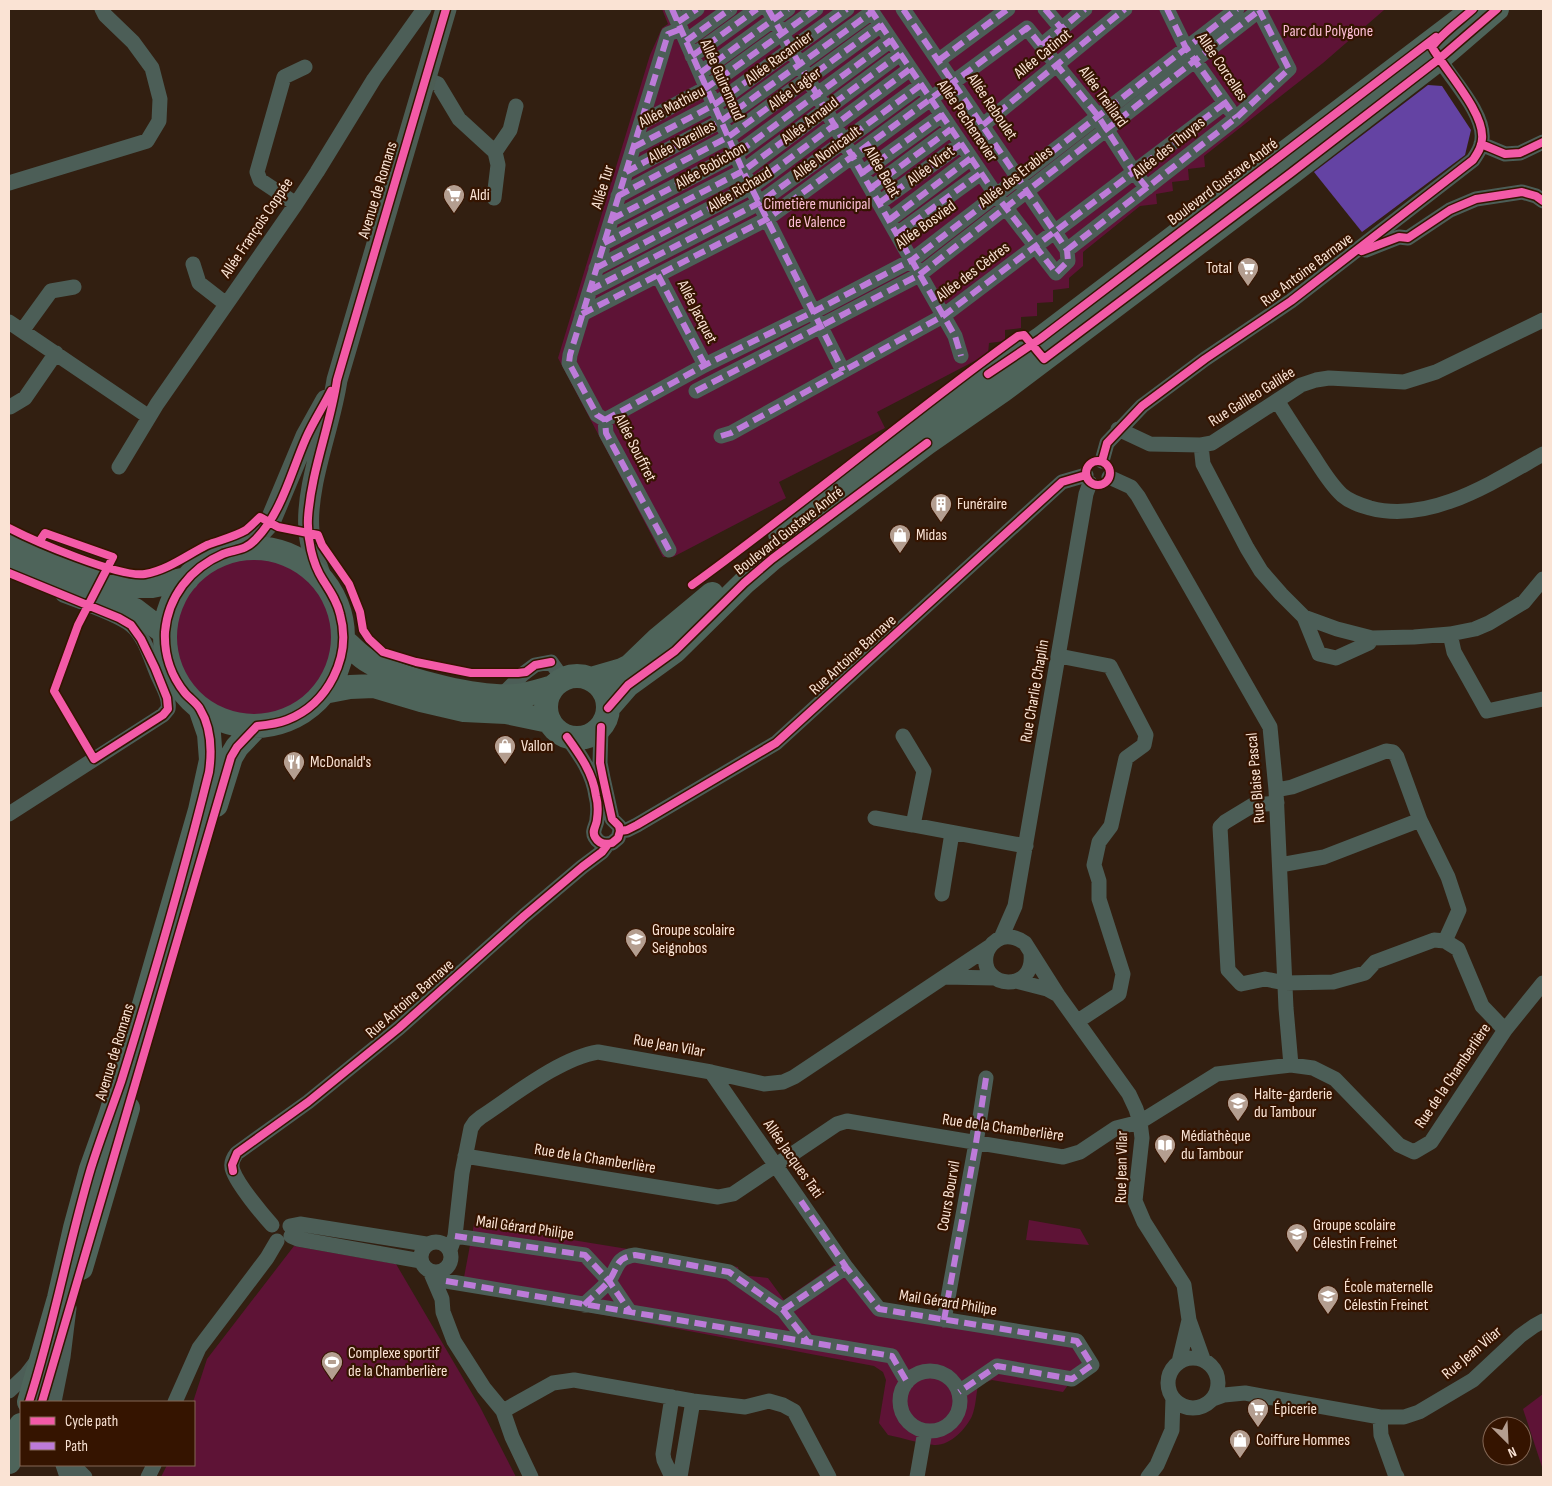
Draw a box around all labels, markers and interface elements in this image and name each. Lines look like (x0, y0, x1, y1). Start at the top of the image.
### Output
park label: Parc du Polygone (1283, 22, 1373, 41)
street label: Allée Catinot (1010, 25, 1076, 84)
street label: Allée Racamier (741, 27, 817, 89)
street label: Allée Corcelles (1192, 29, 1252, 105)
street label: Allée Guiremaud (695, 36, 748, 123)
street label: Allée Treillard (1074, 62, 1131, 131)
street label: Allée Lagier (764, 63, 826, 115)
street label: Allée Reboulet (962, 69, 1021, 144)
street label: Allée Pechenevier (932, 76, 1002, 166)
street label: Allée Mathieu (635, 82, 708, 133)
street label: Allée Arnaud (777, 93, 842, 149)
street label: Allée des Thuyas (1128, 113, 1209, 184)
street label: Allée Vareilles (644, 116, 719, 168)
street label: Allée Nonicault (788, 122, 865, 185)
street label: Boulevard Gustave André (1164, 134, 1282, 230)
street label: Allée Bobichon (671, 138, 750, 194)
street label: Avenue de Romans (354, 139, 402, 242)
street label: Allée Belat (859, 142, 904, 201)
street label: Allée Viret (903, 142, 958, 190)
street label: Allée des Erables (974, 142, 1057, 212)
street label: Allée Tur (587, 162, 619, 212)
street label: Allée Richaud (704, 163, 776, 217)
street label: Allée François Coppée (216, 174, 297, 282)
supermarket icon: Aldi (442, 183, 466, 214)
place label: Aldi (469, 186, 490, 205)
park label: Cimetière municipal de Valence (764, 195, 870, 232)
street label: Allée Bosvied (891, 197, 960, 254)
street label: Rue Antoine Barnave (1257, 229, 1357, 311)
street label: Allée des Cèdres (932, 238, 1014, 306)
supermarket icon: Total (1236, 256, 1260, 287)
place label: Total (1206, 259, 1232, 278)
street label: Allée Jacquet (672, 276, 721, 347)
street label: Rue Galileo Galilée (1205, 363, 1299, 431)
street label: Allée Souffret (609, 410, 660, 485)
street label: Boulevard Gustave André (731, 483, 847, 579)
building icon: Funéraire (929, 492, 953, 523)
place label: Funéraire (957, 495, 1007, 514)
shop icon: Midas (888, 523, 912, 554)
place label: Midas (916, 526, 947, 545)
street label: Rue Antoine Barnave (806, 611, 900, 699)
street label: Rue Charlie Chaplin (1017, 638, 1053, 744)
street label: Rue Blaise Pascal (1243, 732, 1269, 824)
shop icon: Vallon (493, 734, 517, 765)
place label: Vallon (521, 737, 553, 756)
restaurant icon: McDonald's (282, 750, 306, 781)
place label: McDonald's (310, 753, 372, 772)
place label: Groupe scolaire Seignobos (652, 921, 735, 958)
school or university icon: Groupe scolaire Seignobos (624, 927, 648, 958)
street label: Rue Antoine Barnave (362, 956, 458, 1042)
street label: Avenue de Romans (91, 1001, 139, 1104)
street label: Rue de la Chamberlière (1411, 1020, 1495, 1132)
street label: Rue Jean Vilar (632, 1030, 707, 1062)
place label: Halte-garderie du Tambour (1254, 1085, 1332, 1122)
school or university icon: Halte-garderie du Tambour (1226, 1091, 1250, 1122)
street label: Rue de la Chamberlière (941, 1110, 1065, 1146)
street label: Allée Jacques Tati (758, 1115, 827, 1202)
place label: Médiathèque du Tambour (1181, 1127, 1251, 1164)
street label: Rue Jean Vilar (1112, 1130, 1132, 1203)
library icon: Médiathèque du Tambour (1153, 1133, 1177, 1164)
street label: Rue de la Chamberlière (533, 1140, 657, 1178)
street label: Cours Bourvil (933, 1159, 965, 1233)
street label: Mail Gérard Philipe (475, 1212, 575, 1244)
place label: Groupe scolaire Célestin Freinet (1313, 1216, 1397, 1253)
school or university icon: Groupe scolaire Célestin Freinet (1285, 1222, 1309, 1253)
place label: École maternelle Célestin Freinet (1344, 1278, 1433, 1315)
school or university icon: École maternelle Célestin Freinet (1316, 1284, 1340, 1315)
street label: Mail Gérard Philipe (898, 1286, 998, 1320)
street label: Rue Jean Vilar (1438, 1322, 1506, 1383)
place label: Complexe sportif de la Chamberlière (348, 1344, 448, 1381)
sports icon: Complexe sportif de la Chamberlière (320, 1350, 344, 1381)
supermarket icon: Épicerie (1246, 1397, 1270, 1428)
place label: Épicerie (1274, 1400, 1317, 1419)
legend (20, 1401, 195, 1466)
text: Cycle path (65, 1412, 118, 1431)
north arrow (1482, 1416, 1532, 1466)
shop icon: Coiffure Hommes (1228, 1428, 1252, 1459)
place label: Coiffure Hommes (1256, 1431, 1350, 1450)
text: Path (65, 1437, 88, 1456)
text: N (1505, 1443, 1519, 1462)

